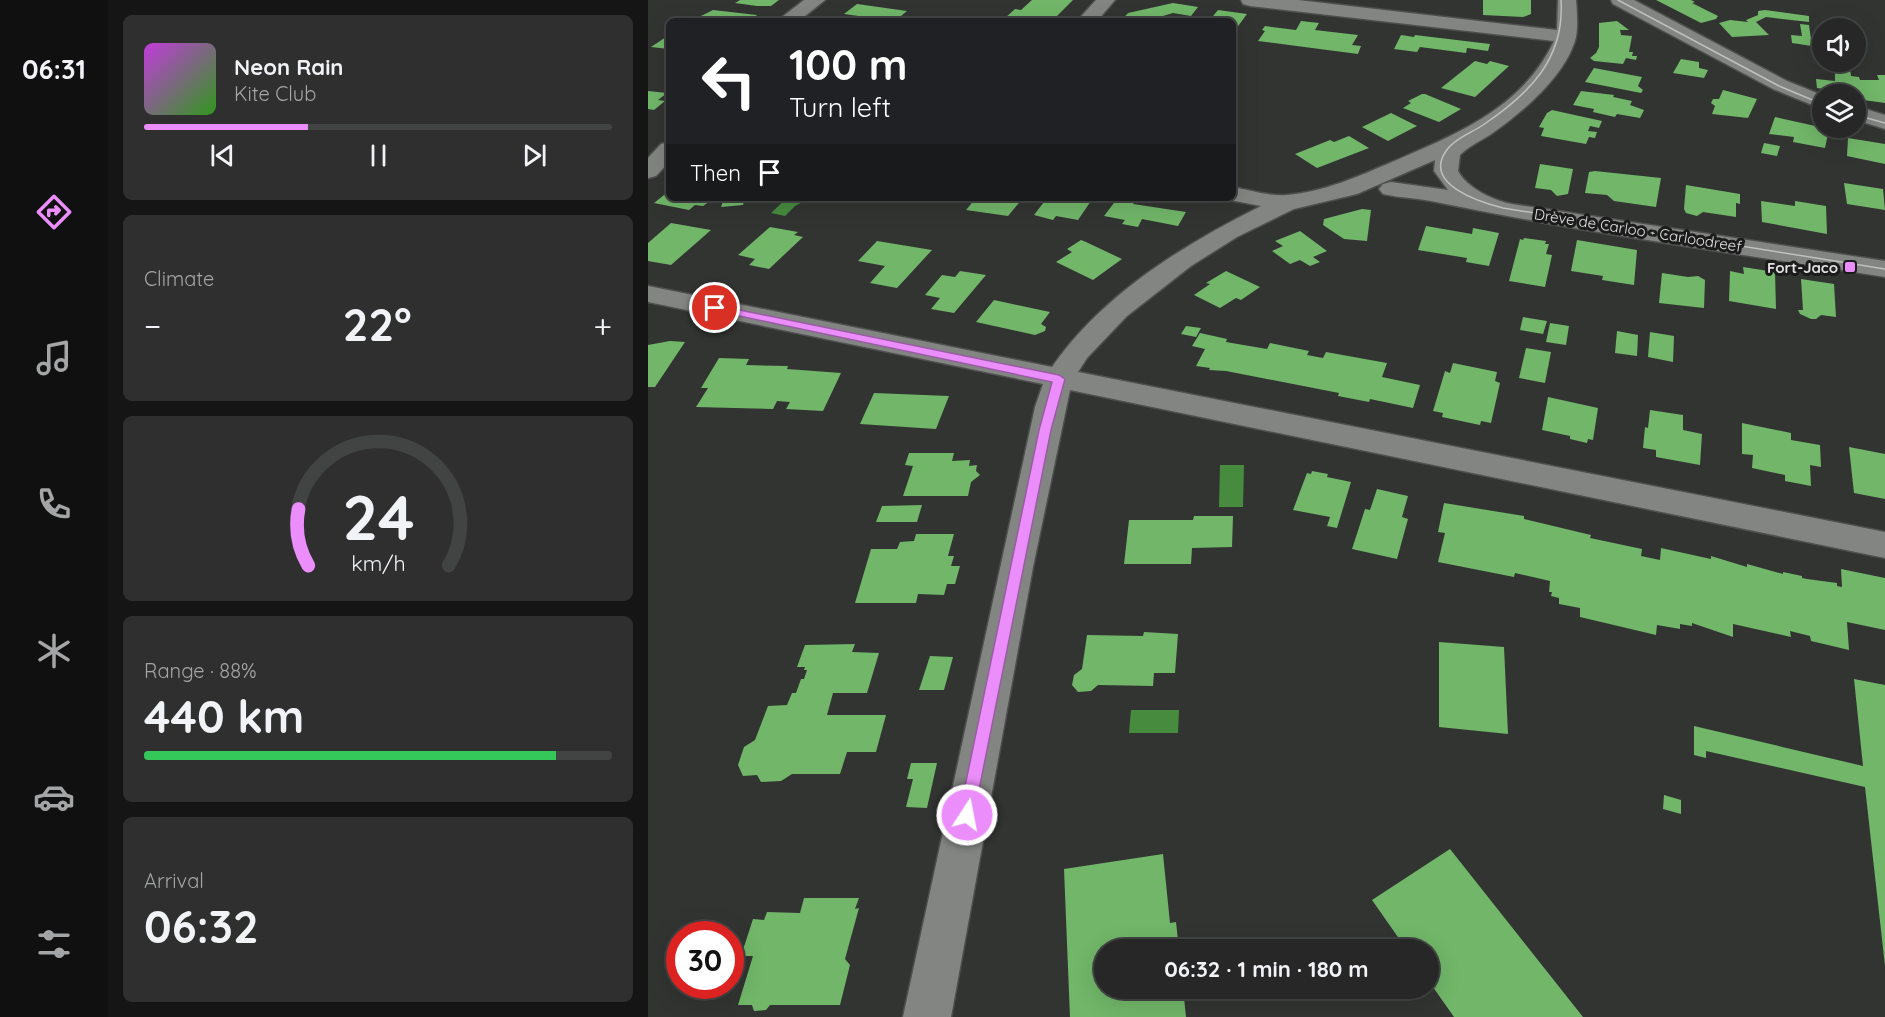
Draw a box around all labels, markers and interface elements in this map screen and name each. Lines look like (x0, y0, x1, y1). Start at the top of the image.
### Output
map controls (1812, 18, 1866, 138)
button: sound (1812, 18, 1866, 72)
text: 100 m (789, 38, 907, 91)
icon: left (690, 42, 768, 120)
text: 06:31 (22, 52, 86, 86)
text: Neon Rain (234, 53, 343, 81)
text: Kite Club (234, 81, 316, 106)
button: layers (1812, 84, 1866, 138)
text: Turn left (789, 90, 891, 124)
icon: previous (206, 139, 239, 172)
icon: pause (362, 139, 395, 172)
icon: next (518, 139, 551, 172)
icon: arrive (753, 156, 786, 189)
text: Then (690, 159, 741, 187)
icon: directions (33, 191, 75, 233)
street label: Drève de Carloo - Carloodreef (1533, 204, 1744, 256)
place label: Fort-Jaco (1767, 258, 1838, 277)
marker: Fort-Jaco (1843, 260, 1857, 274)
text: Climate (144, 266, 214, 291)
pin (689, 282, 740, 333)
icon: arrive (698, 291, 731, 324)
text: 22° (343, 296, 412, 352)
text: − (144, 305, 161, 346)
text: + (593, 305, 612, 346)
icon: music (33, 337, 75, 379)
text: 24 (342, 478, 414, 556)
icon: phone (33, 483, 75, 525)
text: km/h (351, 550, 405, 576)
icon: climate (33, 630, 75, 672)
text: Range · 88% (144, 658, 256, 683)
text: 440 km (144, 688, 304, 744)
icon: car (33, 776, 75, 818)
position arrow (935, 783, 999, 847)
text: Arrival (144, 868, 204, 893)
text: 06:32 (144, 898, 259, 954)
speed limit sign: 30 (666, 921, 744, 999)
icon: filters (33, 923, 75, 965)
text: 06:32 · 1 min · 180 m (1164, 955, 1369, 983)

